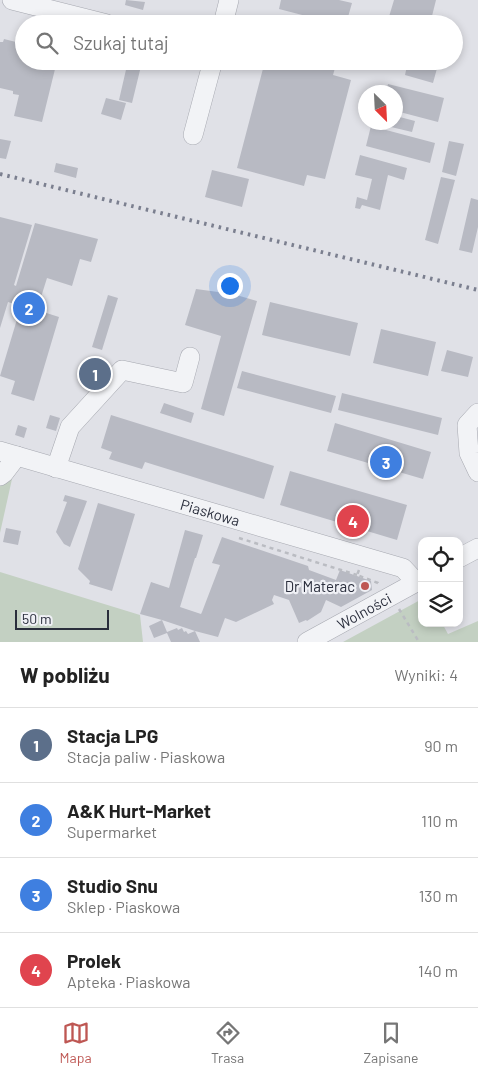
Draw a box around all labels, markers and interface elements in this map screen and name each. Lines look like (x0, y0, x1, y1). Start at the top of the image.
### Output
search box (15, 15, 463, 70)
icon: search (33, 29, 61, 57)
text: Szukaj tutaj (73, 31, 169, 54)
north arrow (358, 85, 403, 130)
your location (217, 273, 243, 299)
pin: 2 (13, 289, 45, 327)
pin: 1 (79, 355, 111, 393)
pin: 3 (370, 443, 402, 481)
street label: Piaskowa (178, 495, 242, 529)
pin: 4 (337, 502, 369, 540)
map controls (418, 537, 463, 627)
button: locate (418, 537, 463, 582)
place label: Dr Materac (285, 577, 355, 595)
marker: Dr Materac (359, 580, 371, 592)
button: layers (418, 582, 463, 627)
street label: Wolności (334, 589, 394, 633)
scale bar (15, 607, 109, 630)
text: 50 m (22, 610, 51, 627)
text: W pobliżu (20, 662, 110, 687)
text: Wyniki: 4 (394, 665, 458, 684)
text: Stacja LPG (67, 724, 158, 747)
text: 1 (33, 736, 39, 755)
text: 90 m (424, 736, 458, 755)
text: Stacja paliw · Piaskowa (67, 747, 225, 766)
text: A&K Hurt-Market (67, 799, 211, 822)
text: 2 (32, 811, 40, 830)
text: 110 m (421, 811, 458, 830)
text: Supermarket (67, 822, 157, 841)
text: Studio Snu (67, 874, 158, 897)
text: 3 (32, 886, 40, 905)
text: 130 m (419, 886, 458, 905)
text: Sklep · Piaskowa (67, 897, 180, 916)
text: Prolek (67, 949, 121, 972)
text: 4 (31, 961, 41, 980)
text: 140 m (418, 961, 458, 980)
text: Apteka · Piaskowa (67, 972, 191, 991)
tab: Mapa (60, 1019, 92, 1066)
tab: Trasa (211, 1019, 244, 1066)
tab: Zapisane (363, 1019, 418, 1066)

